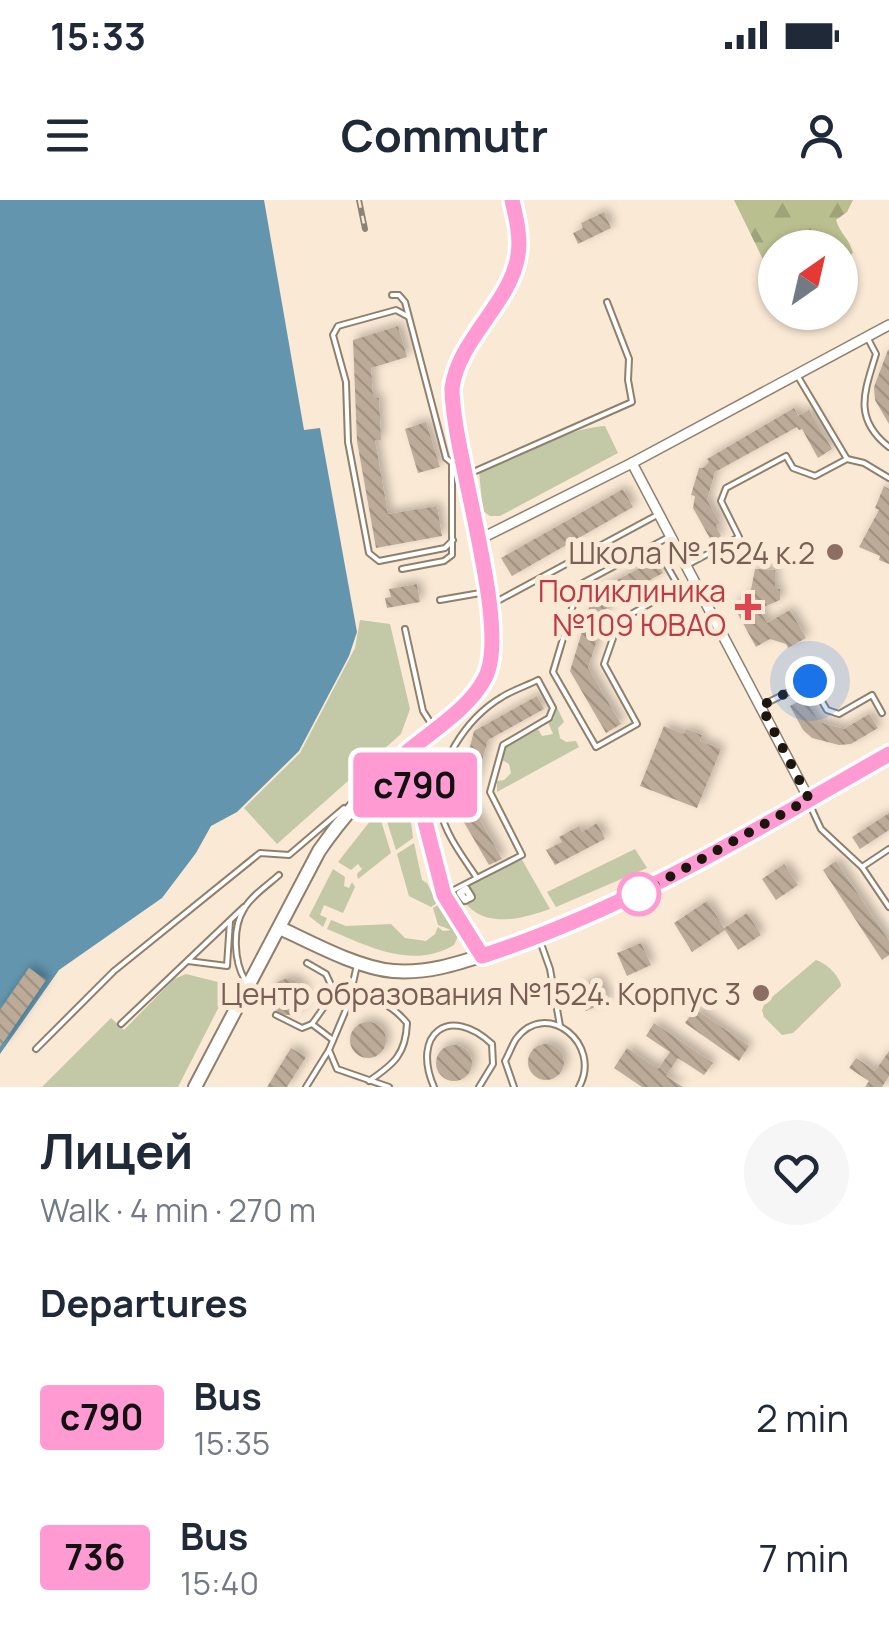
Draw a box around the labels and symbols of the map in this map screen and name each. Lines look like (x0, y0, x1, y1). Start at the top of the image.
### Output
north arrow (758, 230, 858, 330)
place label: Школа № 1524 к.2 (568, 532, 815, 573)
marker: Школа № 1524 к.2 (824, 541, 846, 563)
place label: Поликлиника №109 ЮВАО (538, 570, 726, 645)
marker: Поликлиника №109 ЮВАО (735, 594, 761, 620)
your location (785, 656, 835, 706)
line badge: с790 (345, 752, 485, 818)
unlabelled marker (618, 873, 660, 915)
place label: Центр образования №1524. Корпус 3 (220, 973, 741, 1014)
marker: Центр образования №1524. Корпус 3 (750, 982, 772, 1004)

